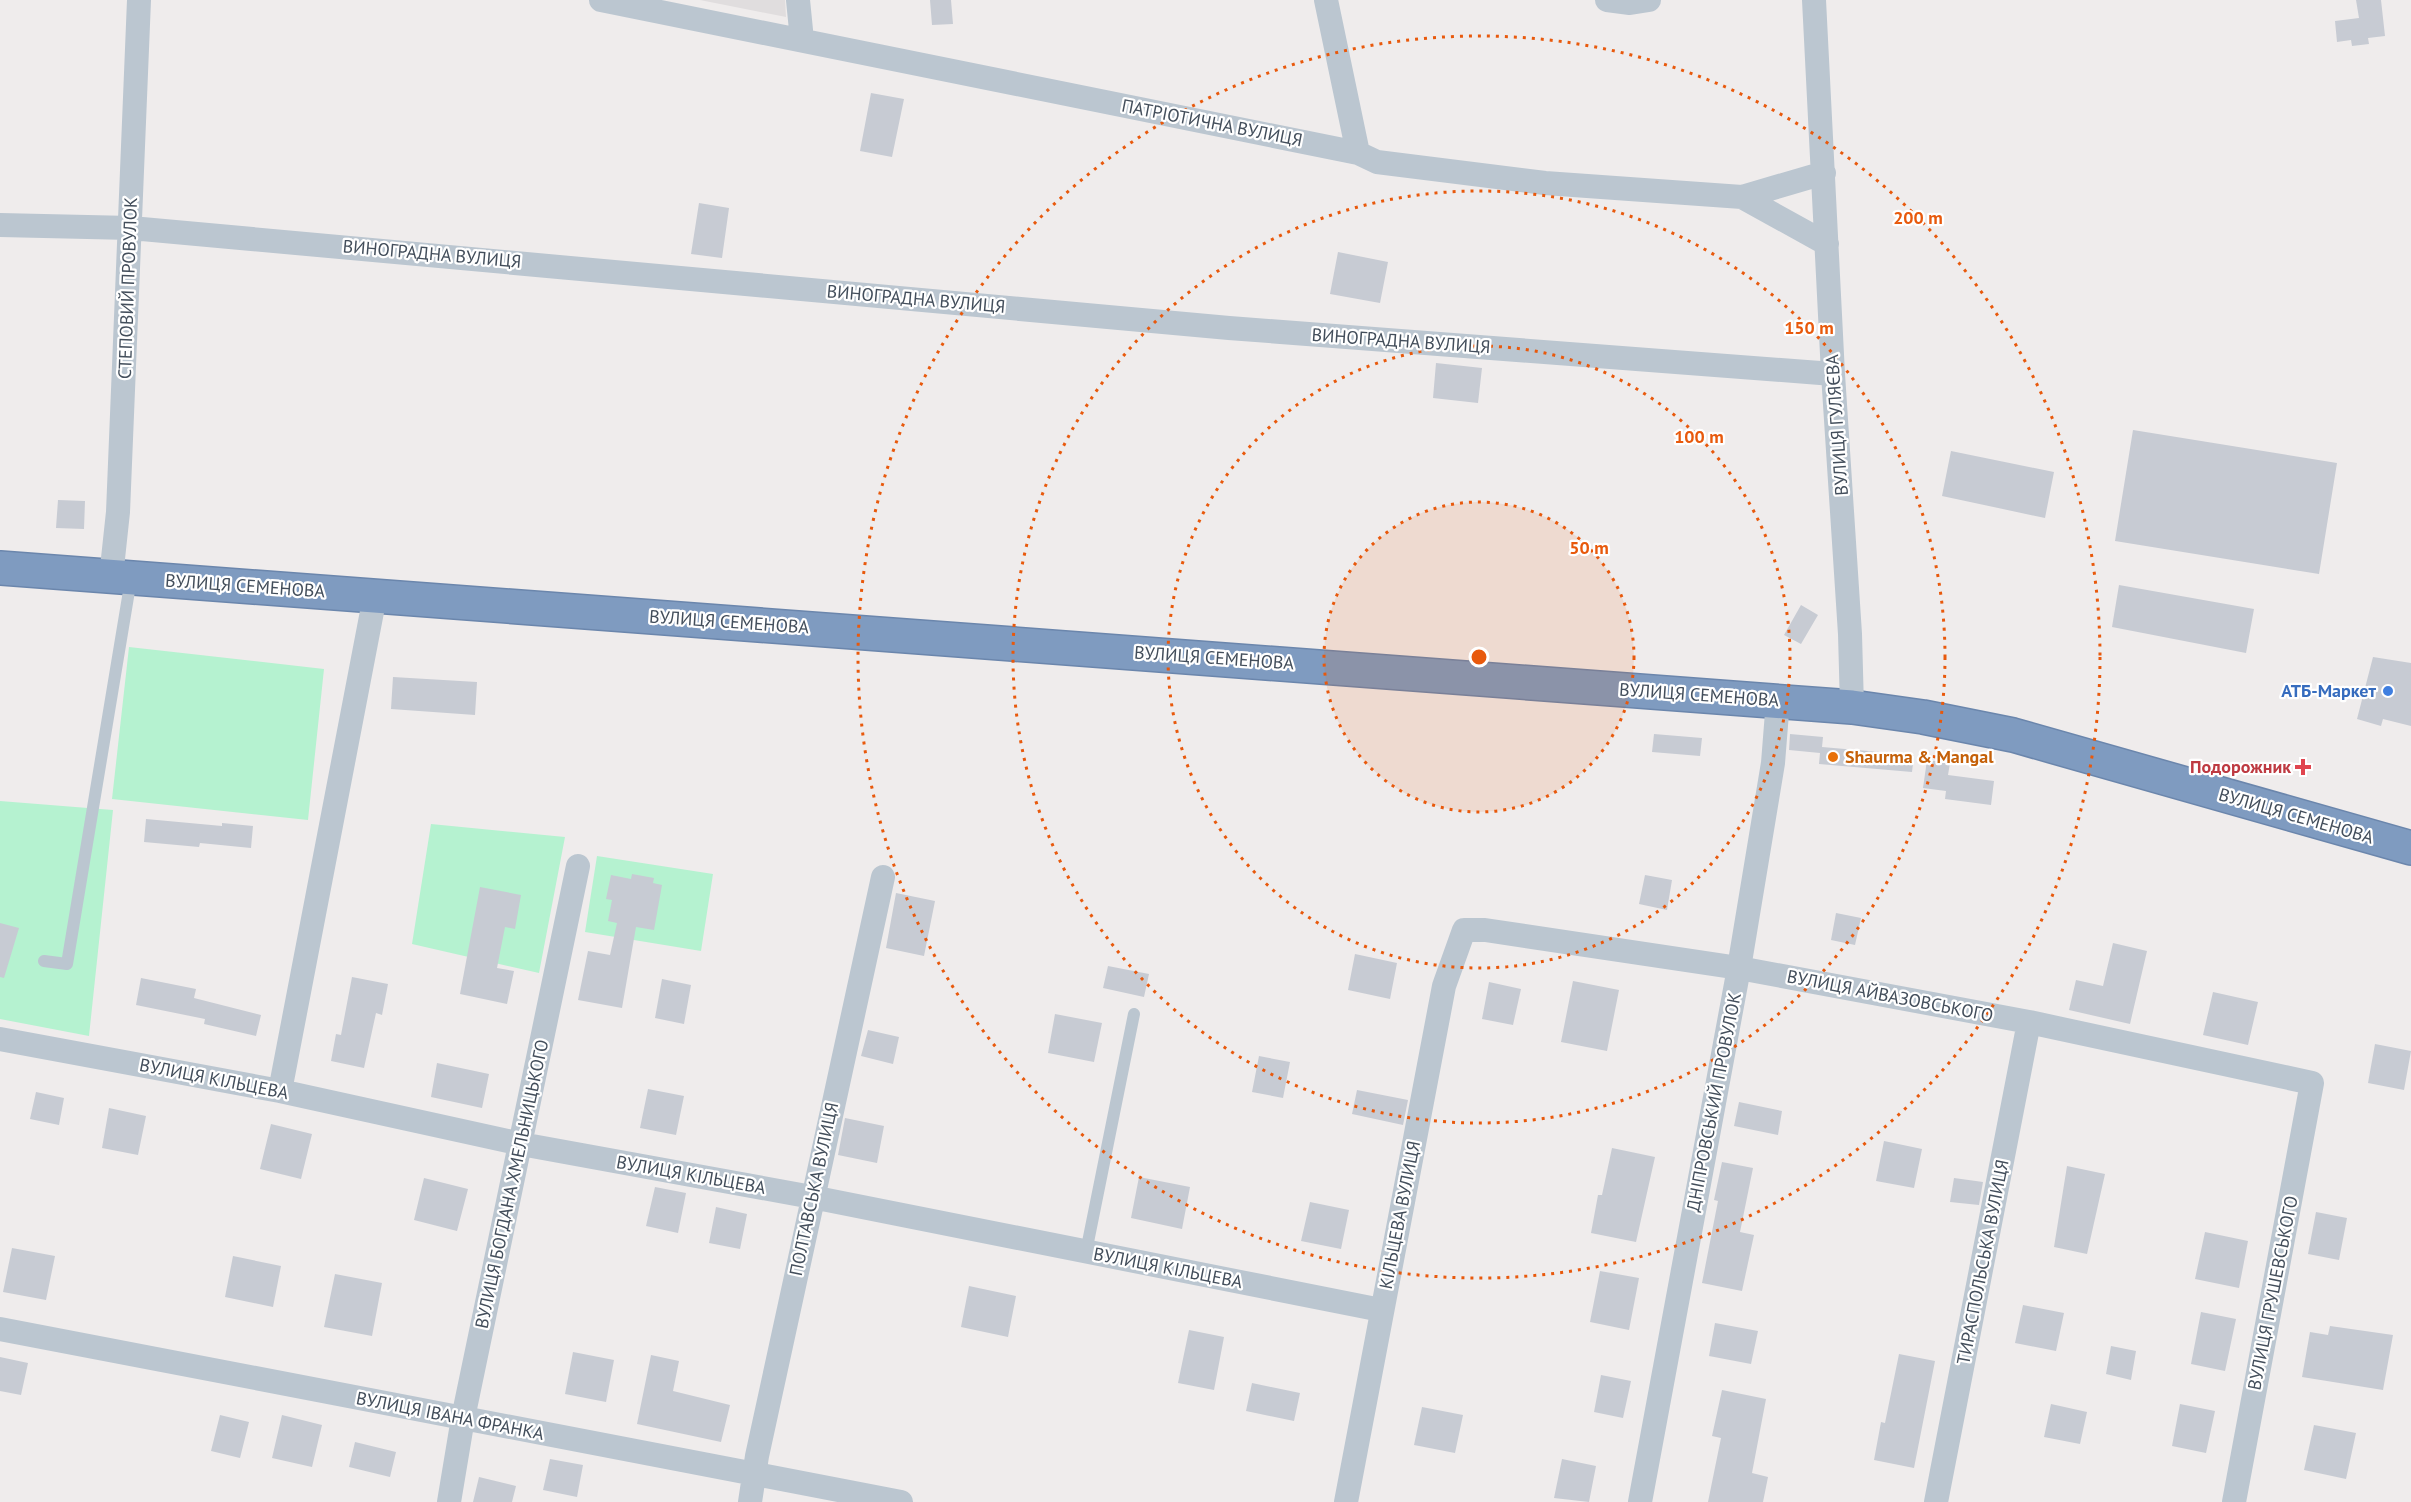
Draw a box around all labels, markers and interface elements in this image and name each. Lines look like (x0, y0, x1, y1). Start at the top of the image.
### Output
street label: ПАТРІОТИЧНА ВУЛИЦЯ (1120, 94, 1304, 151)
street label: СТЕПОВИЙ ПРОВУЛОК (113, 197, 142, 379)
text: 200 m (1893, 206, 1943, 229)
street label: ВИНОГРАДНА ВУЛИЦЯ (342, 234, 522, 273)
street label: ВИНОГРАДНА ВУЛИЦЯ (826, 279, 1006, 318)
text: 150 m (1784, 316, 1834, 339)
street label: ВИНОГРАДНА ВУЛИЦЯ (1311, 323, 1491, 358)
street label: ВУЛИЦЯ ГУЛЯЄВА (1820, 353, 1853, 497)
text: 100 m (1674, 425, 1724, 448)
text: 50 m (1569, 536, 1609, 559)
street label: ВУЛИЦЯ СЕМЕНОВА (164, 568, 326, 603)
street label: ВУЛИЦЯ СЕМЕНОВА (648, 604, 810, 639)
street label: ВУЛИЦЯ СЕМЕНОВА (1133, 640, 1295, 675)
centre of rings (1469, 647, 1489, 667)
street label: ВУЛИЦЯ СЕМЕНОВА (1618, 677, 1780, 712)
place label: АТБ-Маркет (2281, 679, 2376, 702)
marker: АТБ-Маркет (2381, 684, 2395, 698)
place label: Shaurma & Mangal (1845, 745, 1994, 768)
marker: Shaurma & Mangal (1826, 750, 1840, 764)
place label: Подорожник (2190, 755, 2291, 778)
marker: Подорожник (2296, 760, 2310, 774)
street label: ВУЛИЦЯ СЕМЕНОВА (2216, 782, 2377, 849)
street label: ВУЛИЦЯ АЙВАЗОВСЬКОГО (1785, 964, 1995, 1027)
street label: ДНІПРОВСЬКИЙ ПРОВУЛОК (1681, 990, 1746, 1213)
street label: ВУЛИЦЯ БОГДАНА ХМЕЛЬНИЦЬКОГО (470, 1037, 553, 1331)
street label: ВУЛИЦЯ КІЛЬЦЕВА (138, 1053, 291, 1104)
street label: ПОЛТАВСЬКА ВУЛИЦЯ (784, 1100, 843, 1278)
street label: КІЛЬЦЕВА ВУЛИЦЯ (1374, 1139, 1425, 1291)
street label: ВУЛИЦЯ КІЛЬЦЕВА (615, 1150, 768, 1199)
street label: ТИРАСПОЛЬСЬКА ВУЛИЦЯ (1951, 1157, 2014, 1366)
street label: ВУЛИЦЯ ГРУШЕВСЬКОГО (2242, 1194, 2303, 1392)
street label: ВУЛИЦЯ КІЛЬЦЕВА (1092, 1242, 1245, 1293)
street label: ВУЛИЦЯ ІВАНА ФРАНКА (354, 1386, 546, 1445)

